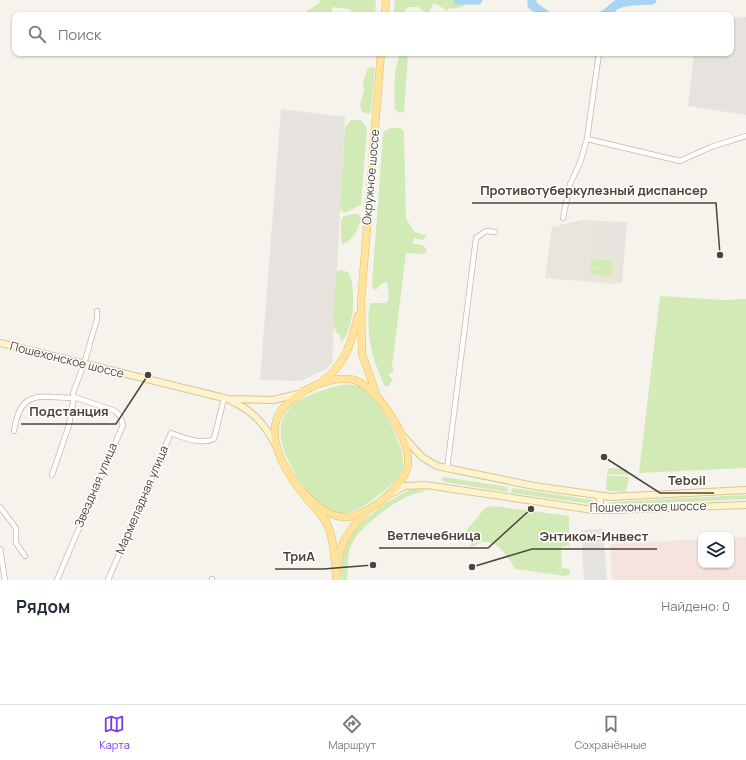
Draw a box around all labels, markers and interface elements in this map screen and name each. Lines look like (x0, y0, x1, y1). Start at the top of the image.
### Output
search box (12, 12, 734, 56)
icon: search (26, 23, 48, 45)
text: Поиск (58, 24, 102, 45)
street label: Окружное шоссе (358, 128, 383, 226)
callout: Противотуберкулезный диспансер (472, 178, 716, 203)
text: Противотуберкулезный диспансер (480, 181, 708, 199)
street label: Пошехонское шоссе (8, 337, 126, 382)
callout: Подстанция (21, 399, 116, 424)
text: Подстанция (29, 402, 109, 420)
street label: Звездная улица (70, 440, 121, 530)
street label: Мармеладная улица (111, 443, 172, 557)
callout: Teboil (660, 468, 714, 493)
text: Teboil (668, 471, 706, 489)
street label: Пошехонское шоссе (589, 497, 707, 516)
callout: Ветлечебница (379, 523, 488, 548)
callout: Энтиком-Инвест (532, 524, 657, 549)
text: Ветлечебница (387, 526, 481, 544)
text: Энтиком-Инвест (540, 527, 649, 545)
map controls (698, 532, 734, 568)
button: layers (698, 532, 734, 568)
callout: ТриА (275, 544, 323, 569)
text: ТриА (283, 547, 315, 565)
text: Рядом (16, 595, 70, 618)
text: Найдено: 0 (661, 597, 730, 615)
tab: Карта (99, 713, 130, 752)
tab: Маршрут (328, 713, 376, 752)
tab: Сохранённые (574, 713, 647, 752)

